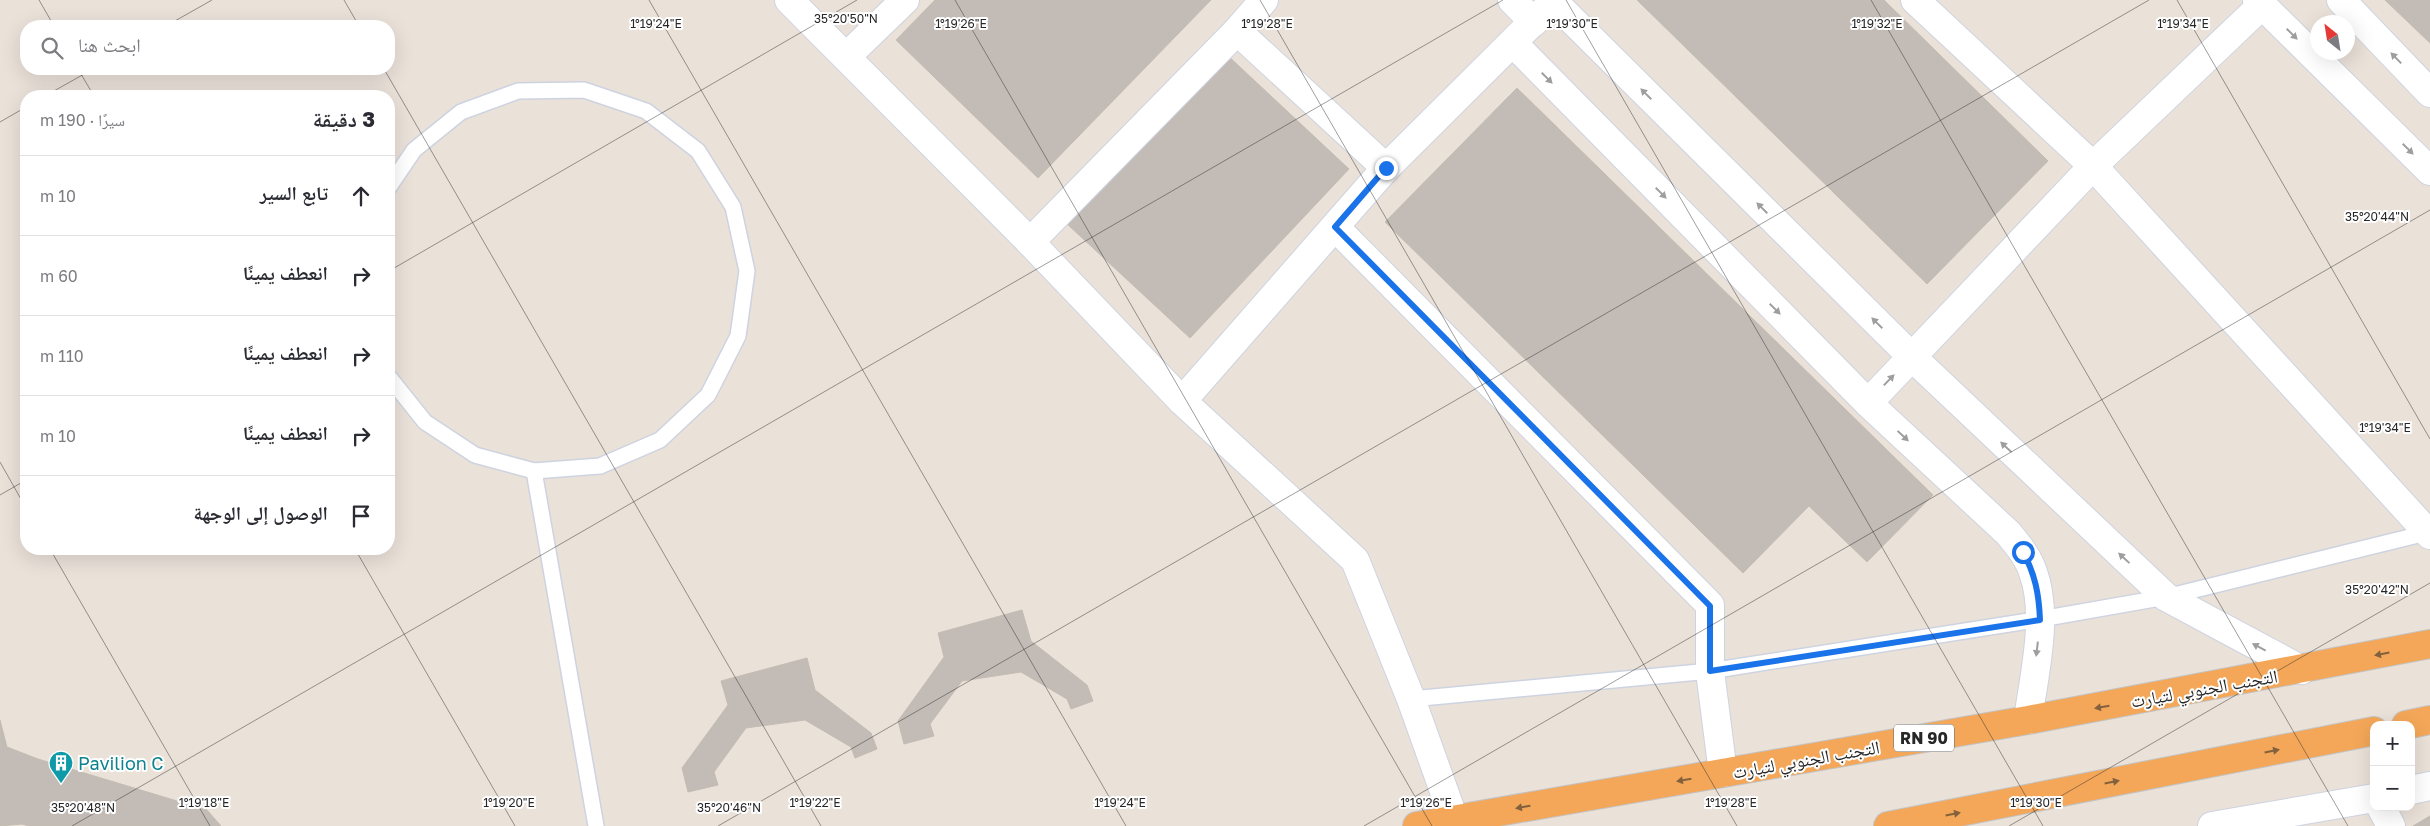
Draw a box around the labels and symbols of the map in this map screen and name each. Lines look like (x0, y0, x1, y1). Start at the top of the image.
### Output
text: 35°20'50"N (814, 11, 878, 26)
north arrow (2310, 15, 2355, 60)
text: 1°19'24"E (630, 16, 682, 31)
text: 1°19'26"E (935, 16, 987, 31)
text: 1°19'28"E (1241, 16, 1293, 31)
text: 1°19'30"E (1546, 16, 1598, 31)
text: 1°19'32"E (1851, 16, 1903, 31)
text: 1°19'34"E (2157, 16, 2209, 31)
one-way arrow (2286, 28, 2298, 40)
one-way arrow (2390, 52, 2402, 64)
one-way arrow (1541, 71, 1553, 83)
one-way arrow (1641, 88, 1653, 100)
one-way arrow (2401, 142, 2413, 154)
route end (1375, 157, 1398, 180)
one-way arrow (1655, 187, 1667, 199)
one-way arrow (1756, 202, 1768, 214)
text: 35°20'44"N (2345, 209, 2409, 224)
one-way arrow (1769, 303, 1781, 315)
one-way arrow (1871, 317, 1883, 329)
one-way arrow (1883, 374, 1895, 386)
text: 1°19'34"E (2359, 420, 2411, 435)
one-way arrow (1897, 430, 1909, 442)
one-way arrow (2001, 441, 2013, 453)
route start (2012, 541, 2035, 564)
one-way arrow (2119, 552, 2131, 564)
text: 35°20'42"N (2345, 582, 2409, 597)
one-way arrow (2033, 641, 2041, 657)
one-way arrow (2252, 643, 2266, 651)
one-way arrow (2374, 650, 2390, 658)
street label: التجنب الجنوبي لتيارت (2129, 664, 2280, 716)
one-way arrow (2094, 703, 2110, 711)
road number: RN 90 (1894, 724, 1954, 751)
street label: التجنب الجنوبي لتيارت (1731, 735, 1882, 787)
one-way arrow (2264, 747, 2279, 755)
building icon: Pavilion C (48, 750, 74, 784)
place label: Pavilion C (78, 752, 164, 774)
one-way arrow (1675, 776, 1691, 784)
one-way arrow (2105, 778, 2121, 786)
text: 1°19'18"E (179, 795, 229, 810)
text: 1°19'20"E (483, 795, 535, 810)
text: 1°19'22"E (789, 795, 841, 810)
text: 1°19'24"E (1094, 795, 1146, 810)
text: 1°19'26"E (1400, 795, 1452, 810)
text: 1°19'28"E (1705, 795, 1757, 810)
text: 1°19'30"E (2010, 795, 2062, 810)
text: 35°20'48"N (51, 800, 115, 815)
text: 35°20'46"N (697, 800, 761, 815)
one-way arrow (1515, 803, 1531, 811)
one-way arrow (1945, 809, 1961, 817)

